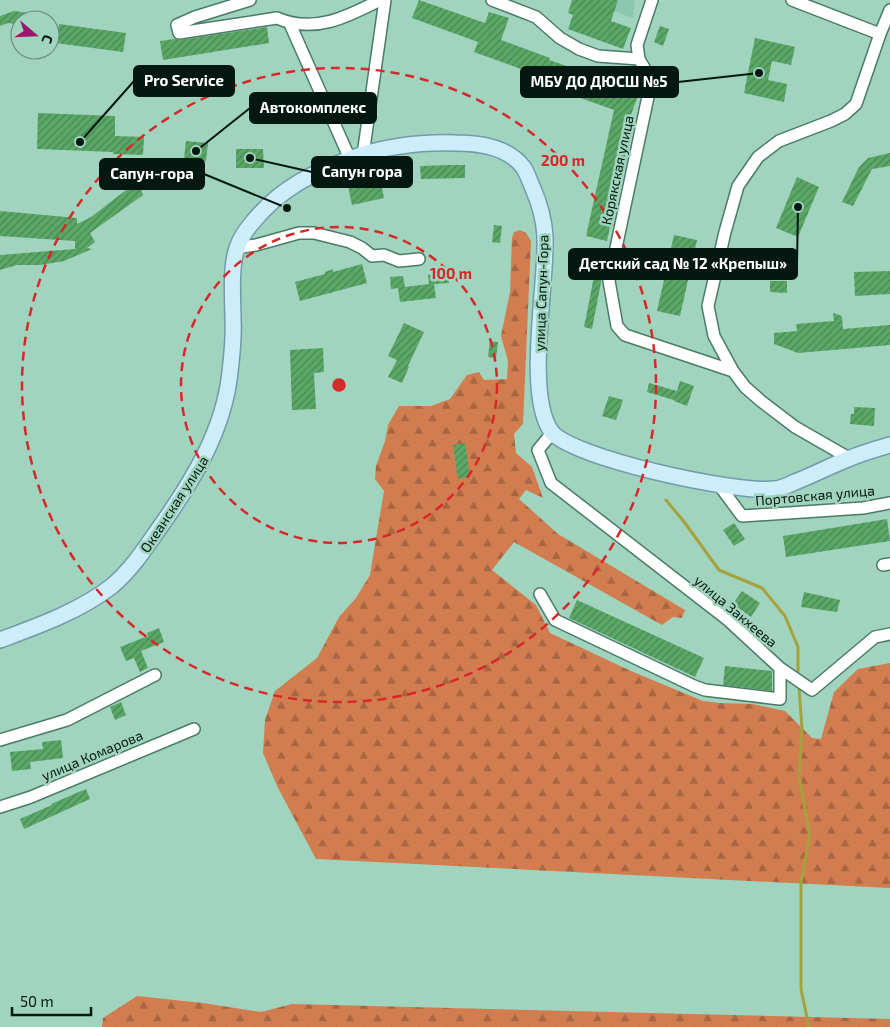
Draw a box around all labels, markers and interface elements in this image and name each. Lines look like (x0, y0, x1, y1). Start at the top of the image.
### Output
north arrow (10, 10, 60, 60)
text: С (38, 33, 57, 46)
callout: Pro Service (134, 66, 234, 96)
callout: МБУ ДО ДЮСШ №5 (521, 67, 678, 97)
text: Pro Service (144, 71, 224, 89)
text: МБУ ДО ДЮСШ №5 (530, 72, 668, 90)
callout: Автокомплекс (250, 93, 376, 123)
text: Автокомплекс (260, 98, 366, 116)
street label: Корякская улица (597, 114, 637, 226)
text: 200 m (541, 151, 585, 169)
callout: Сапун гора (312, 157, 412, 187)
callout: Сапун-гора (100, 159, 204, 189)
text: Сапун гора (322, 162, 402, 180)
text: Сапун-гора (110, 164, 194, 182)
street label: улица Сапун-Гора (530, 234, 552, 352)
callout: Детский сад № 12 «Крепыш» (569, 249, 797, 279)
text: Детский сад № 12 «Крепыш» (579, 254, 787, 272)
text: 100 m (430, 264, 472, 282)
centre of rings (330, 376, 348, 394)
street label: Океанская улица (136, 452, 212, 556)
street label: Портовская улица (755, 481, 875, 509)
street label: улица Закхеева (691, 571, 781, 651)
street label: улица Комарова (39, 726, 145, 784)
scale bar (12, 984, 91, 1016)
text: 50 m (20, 992, 54, 1010)

